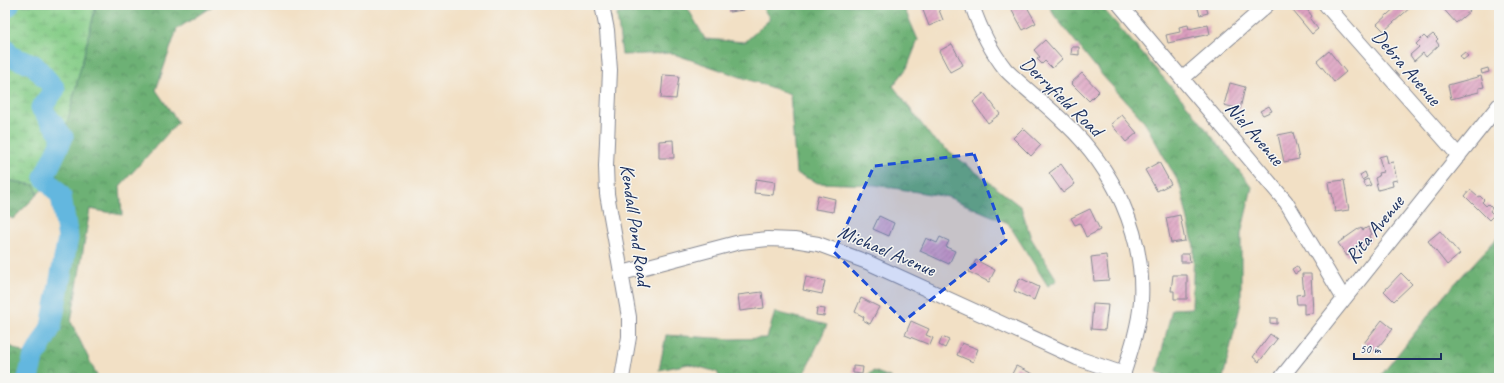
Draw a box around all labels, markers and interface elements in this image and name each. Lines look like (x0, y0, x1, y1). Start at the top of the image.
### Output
street label: Debra Avenue (1367, 24, 1448, 112)
street label: Derryfield Road (1015, 51, 1111, 144)
street label: Niel Avenue (1220, 96, 1290, 172)
street label: Kendall Pond Road (615, 163, 657, 291)
street label: Rita Avenue (1339, 189, 1410, 268)
street label: Michael Avenue (834, 219, 941, 283)
scale bar (1354, 335, 1441, 361)
text: 50 m (1360, 341, 1382, 357)

